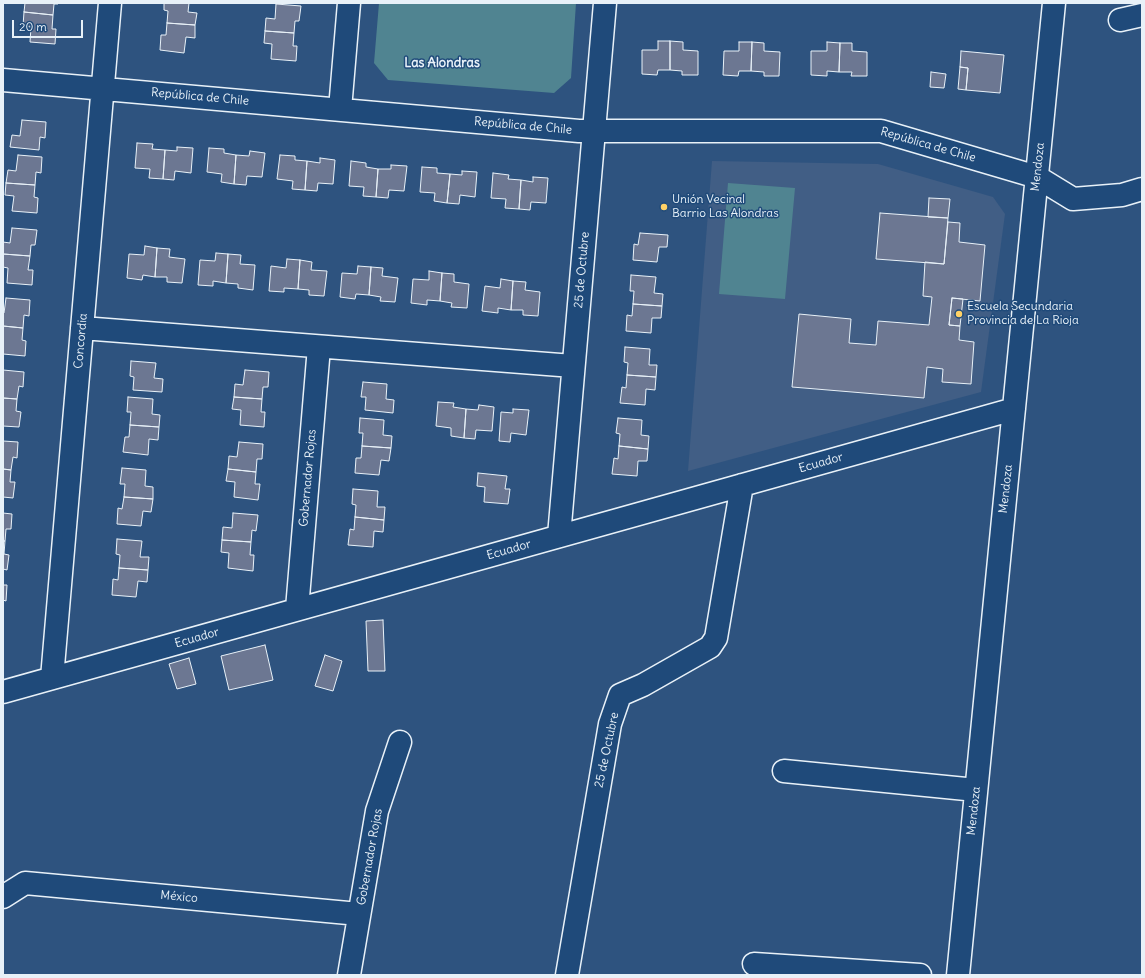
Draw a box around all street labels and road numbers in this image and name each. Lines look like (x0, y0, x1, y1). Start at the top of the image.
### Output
street label: República de Chile (150, 86, 250, 108)
street label: República de Chile (473, 115, 573, 137)
street label: República de Chile (879, 125, 977, 165)
street label: Mendoza (1028, 142, 1048, 192)
street label: 25 de Octubre (571, 231, 593, 309)
street label: Concordia (71, 313, 91, 369)
street label: Gobernador Rojas (297, 429, 319, 527)
street label: Ecuador (797, 450, 845, 476)
street label: Mendoza (996, 464, 1016, 514)
street label: Ecuador (485, 537, 533, 563)
street label: Ecuador (173, 625, 221, 651)
street label: 25 de Octubre (592, 711, 622, 789)
street label: Mendoza (964, 786, 984, 836)
street label: Gobernador Rojas (354, 808, 386, 906)
street label: México (160, 888, 198, 906)

